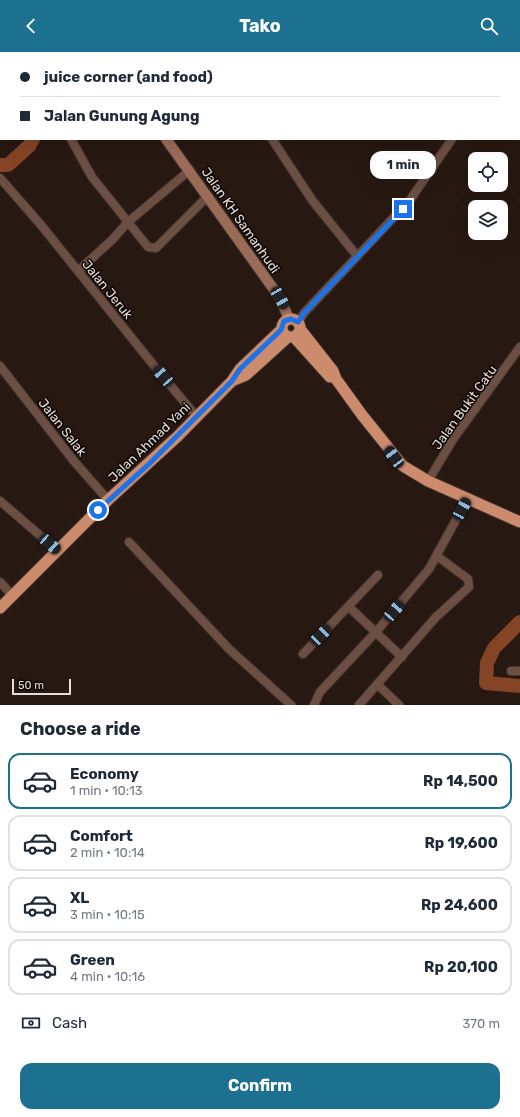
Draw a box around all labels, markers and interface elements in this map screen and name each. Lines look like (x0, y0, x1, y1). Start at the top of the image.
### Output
icon: back (20, 15, 42, 37)
text: Tako (239, 15, 281, 37)
icon: search (478, 15, 500, 37)
text: juice corner (and food) (44, 68, 213, 86)
text: Jalan Gunung Agung (44, 107, 199, 125)
callout: 1 min (370, 151, 436, 179)
map controls (468, 152, 508, 240)
button: locate (468, 152, 508, 192)
text: 1 min (386, 157, 420, 172)
street label: Jalan KH Samanhudi (198, 165, 283, 276)
route end (394, 200, 412, 218)
button: layers (468, 200, 508, 240)
street label: Jalan Jeruk (79, 257, 136, 322)
car (269, 285, 291, 311)
street label: Jalan Bukit Catu (429, 362, 500, 452)
car (151, 363, 175, 389)
street label: Jalan Salak (35, 395, 90, 459)
street label: Jalan Ahmad Yani (105, 400, 193, 485)
car (382, 444, 406, 470)
car (451, 496, 473, 522)
route start (89, 501, 107, 519)
car (37, 532, 63, 556)
car (382, 598, 406, 624)
car (308, 622, 334, 648)
scale bar (12, 677, 71, 696)
text: 50 m (18, 679, 44, 692)
text: Choose a ride (20, 718, 141, 740)
icon: car (22, 763, 58, 799)
text: Economy (70, 765, 139, 783)
text: Rp 14,500 (423, 772, 498, 790)
text: 1 min · 10:13 (70, 783, 143, 798)
icon: car (22, 825, 58, 861)
text: Comfort (70, 827, 133, 845)
text: Rp 19,600 (424, 834, 498, 852)
text: 2 min · 10:14 (70, 845, 145, 860)
icon: car (22, 887, 58, 923)
text: XL (70, 889, 89, 907)
text: Rp 24,600 (421, 896, 498, 914)
text: 3 min · 10:15 (70, 907, 145, 922)
icon: car (22, 949, 58, 985)
text: Green (70, 951, 115, 969)
text: Rp 20,100 (424, 958, 498, 976)
text: 4 min · 10:16 (70, 969, 145, 984)
icon: cash (20, 1012, 42, 1034)
text: Cash (52, 1014, 87, 1032)
text: 370 m (463, 1016, 500, 1031)
button: Confirm (20, 1063, 500, 1109)

